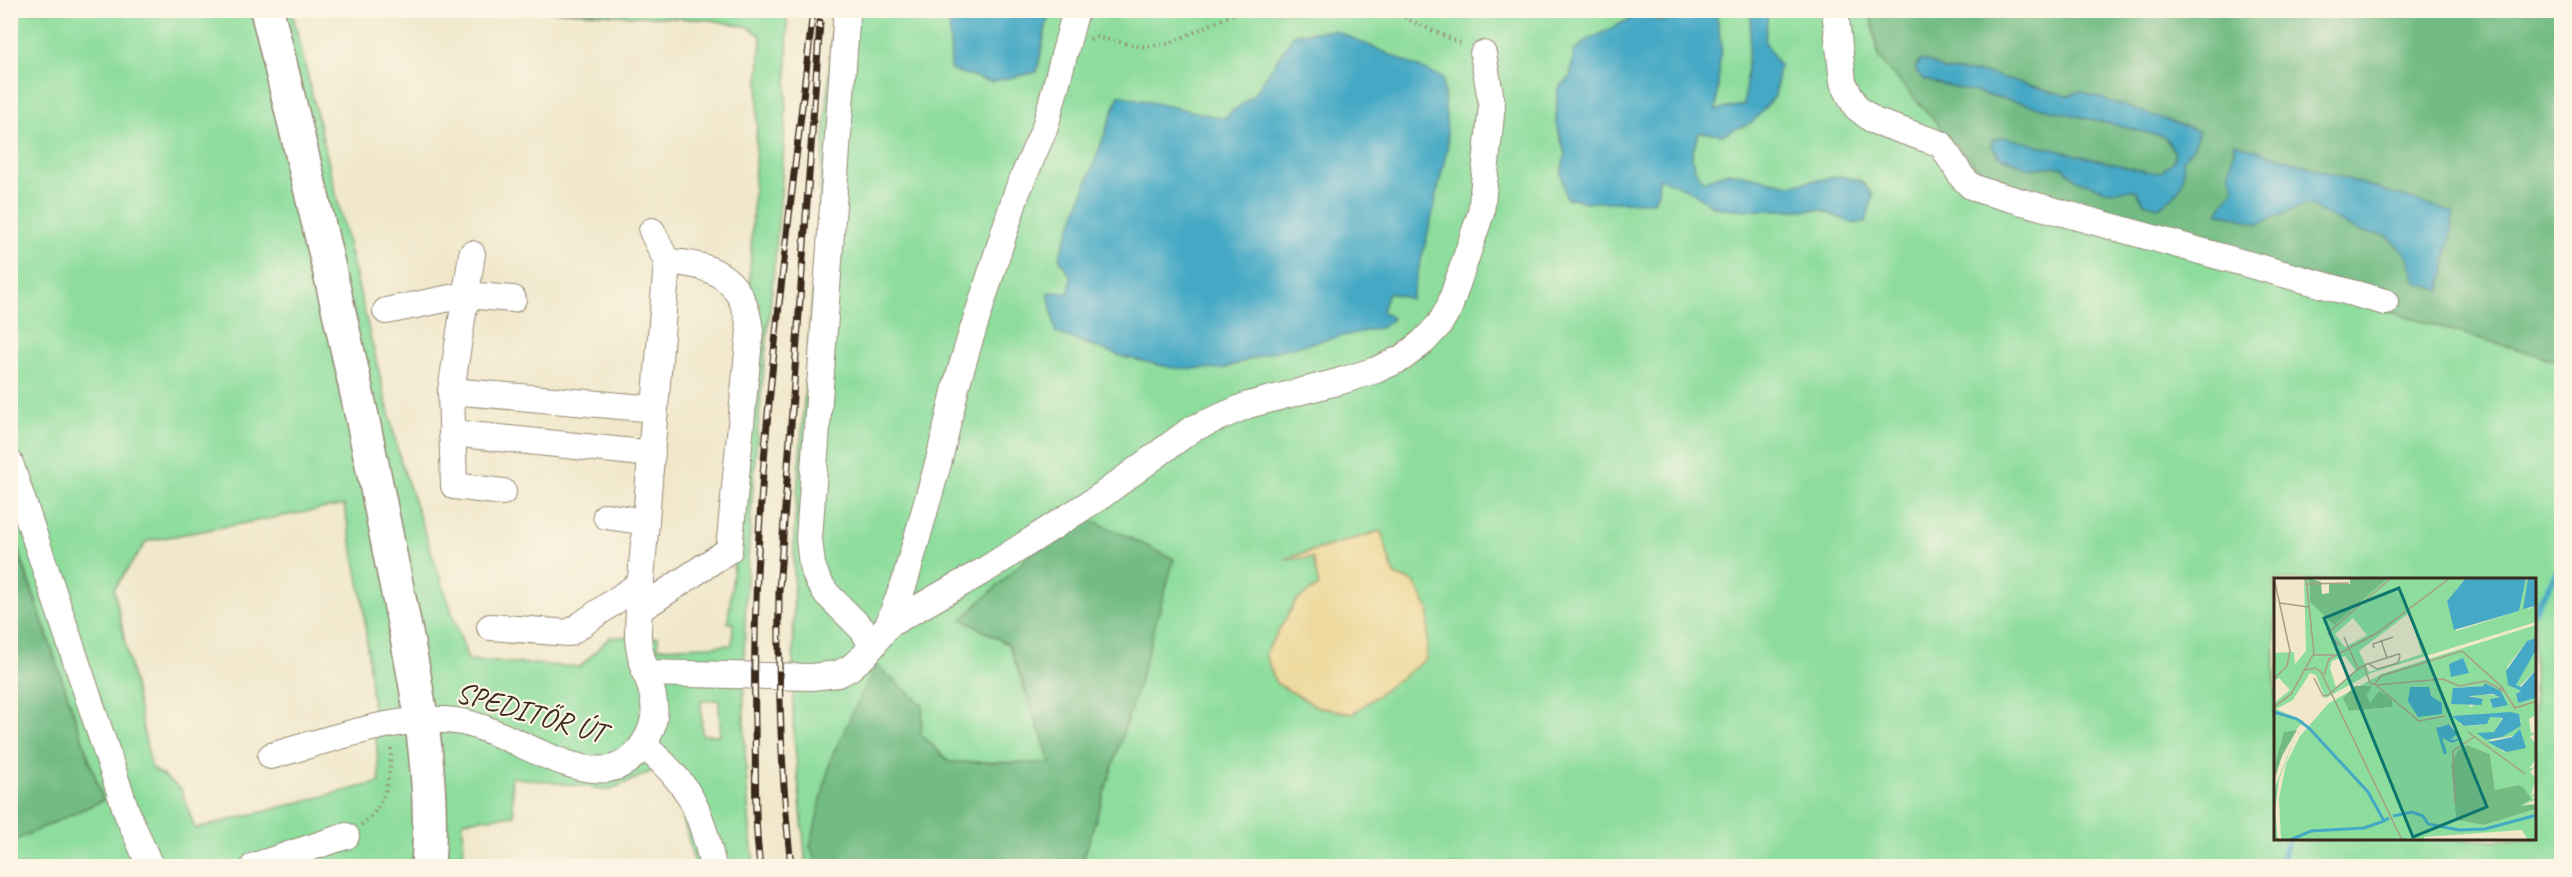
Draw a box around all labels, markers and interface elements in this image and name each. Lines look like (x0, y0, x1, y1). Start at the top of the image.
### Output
inset map (2274, 578, 2536, 841)
street label: SPEDITŐR ÚT (452, 673, 616, 753)

